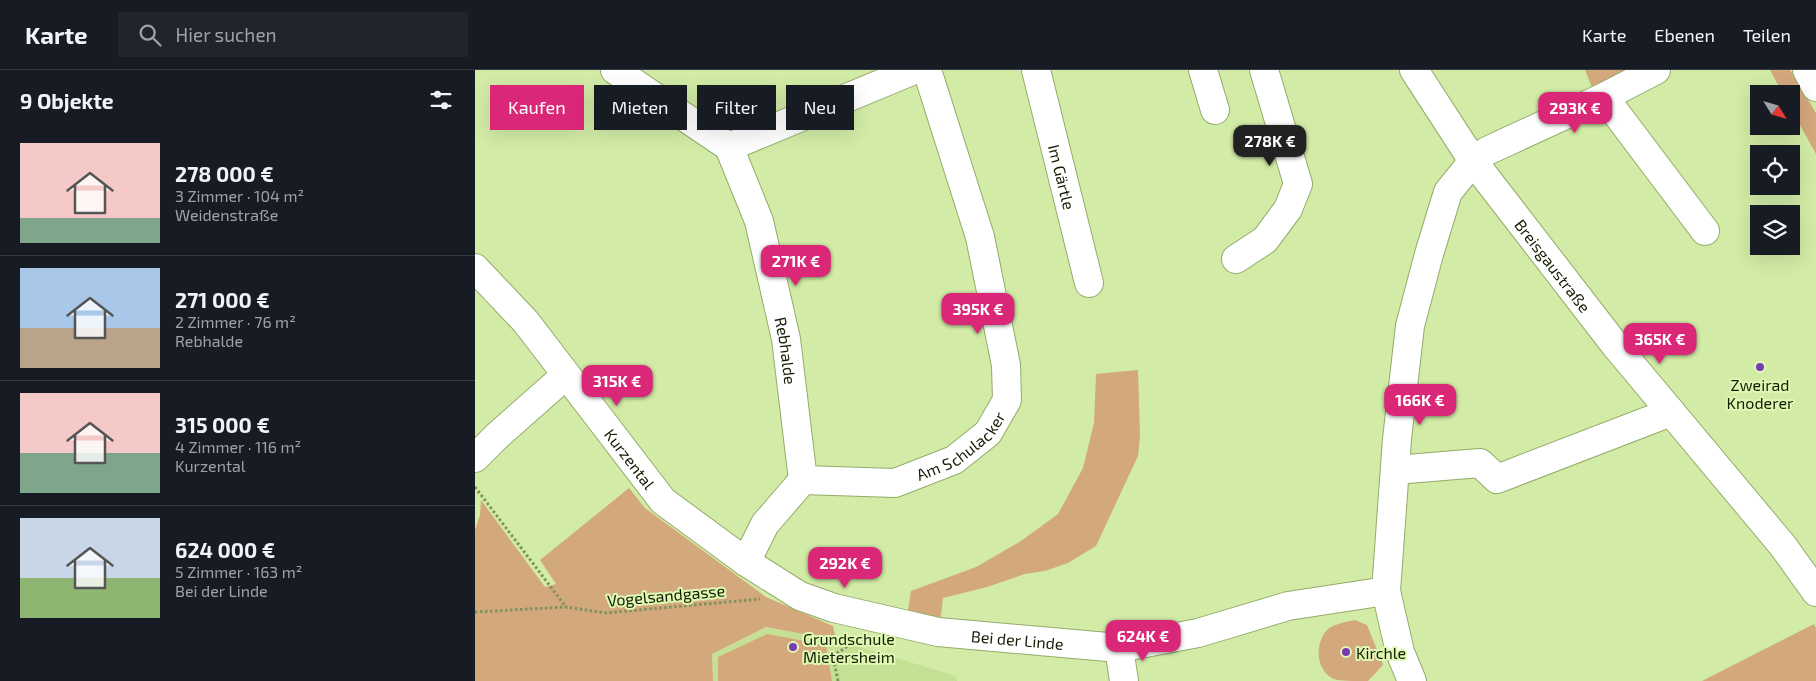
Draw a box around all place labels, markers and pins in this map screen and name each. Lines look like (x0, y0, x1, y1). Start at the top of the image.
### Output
pin: 293K € (1534, 92, 1616, 134)
pin: 278K € (1229, 124, 1311, 167)
pin: 271K € (755, 244, 837, 287)
pin: 395K € (937, 292, 1019, 335)
pin: 365K € (1619, 322, 1701, 365)
marker: Zweirad Knoderer (1754, 361, 1766, 373)
pin: 315K € (576, 364, 658, 407)
place label: Zweirad Knoderer (1727, 375, 1794, 412)
pin: 166K € (1379, 384, 1461, 426)
pin: 292K € (804, 546, 886, 589)
pin: 624K € (1102, 620, 1184, 662)
place label: Grundschule Mietersheim (803, 629, 895, 666)
marker: Grundschule Mietersheim (787, 641, 799, 653)
place label: Kirchle (1356, 643, 1406, 662)
marker: Kirchle (1340, 646, 1352, 658)

